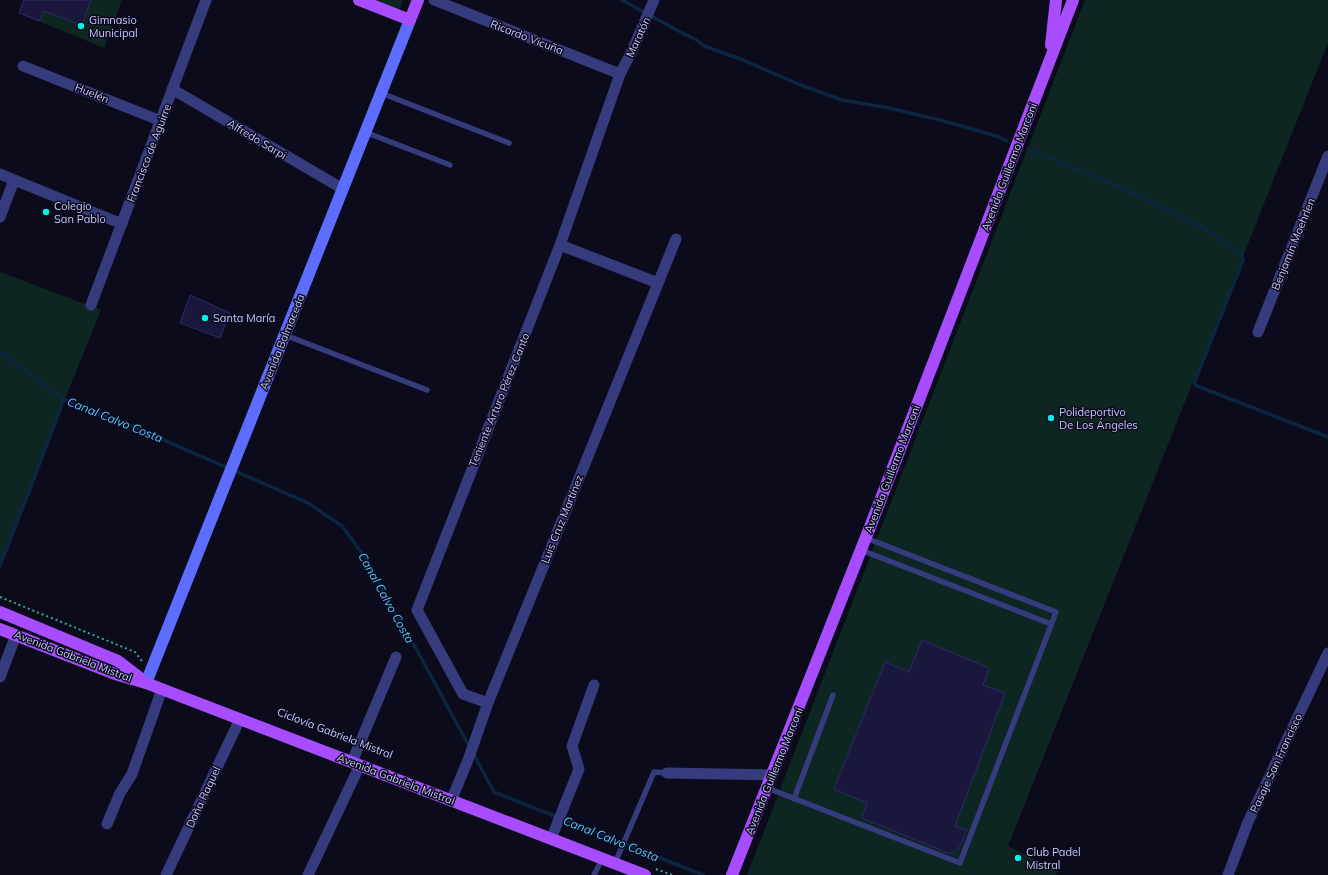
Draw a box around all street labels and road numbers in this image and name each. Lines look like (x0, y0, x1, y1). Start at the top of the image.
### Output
street label: Maratón (623, 15, 653, 59)
street label: Ricardo Vicuña (489, 17, 565, 57)
street label: Huelén (73, 80, 111, 106)
street label: Avenida Guillermo Marconi (978, 101, 1040, 233)
street label: Francisco de Aguirre (124, 102, 174, 204)
street label: Alfredo Sarpi (225, 116, 289, 162)
street label: Benjamín Moehrlen (1268, 196, 1318, 292)
street label: Avenida Balmaceda (256, 292, 308, 392)
street label: Teniente Arturo Pérez Canto (466, 331, 532, 469)
street label: Avenida Guillermo Marconi (861, 403, 923, 535)
street label: Luis Cruz Martínez (538, 472, 586, 565)
street label: Avenida Gabriela Mistral (12, 627, 134, 685)
street label: Ciclovía Gabriela Mistral (275, 704, 395, 762)
street label: Avenida Guillermo Marconi (742, 705, 806, 837)
street label: Pasaje San Francisco (1247, 711, 1305, 815)
street label: Avenida Gabriela Mistral (335, 750, 457, 808)
street label: Doña Raquel (183, 764, 223, 830)

